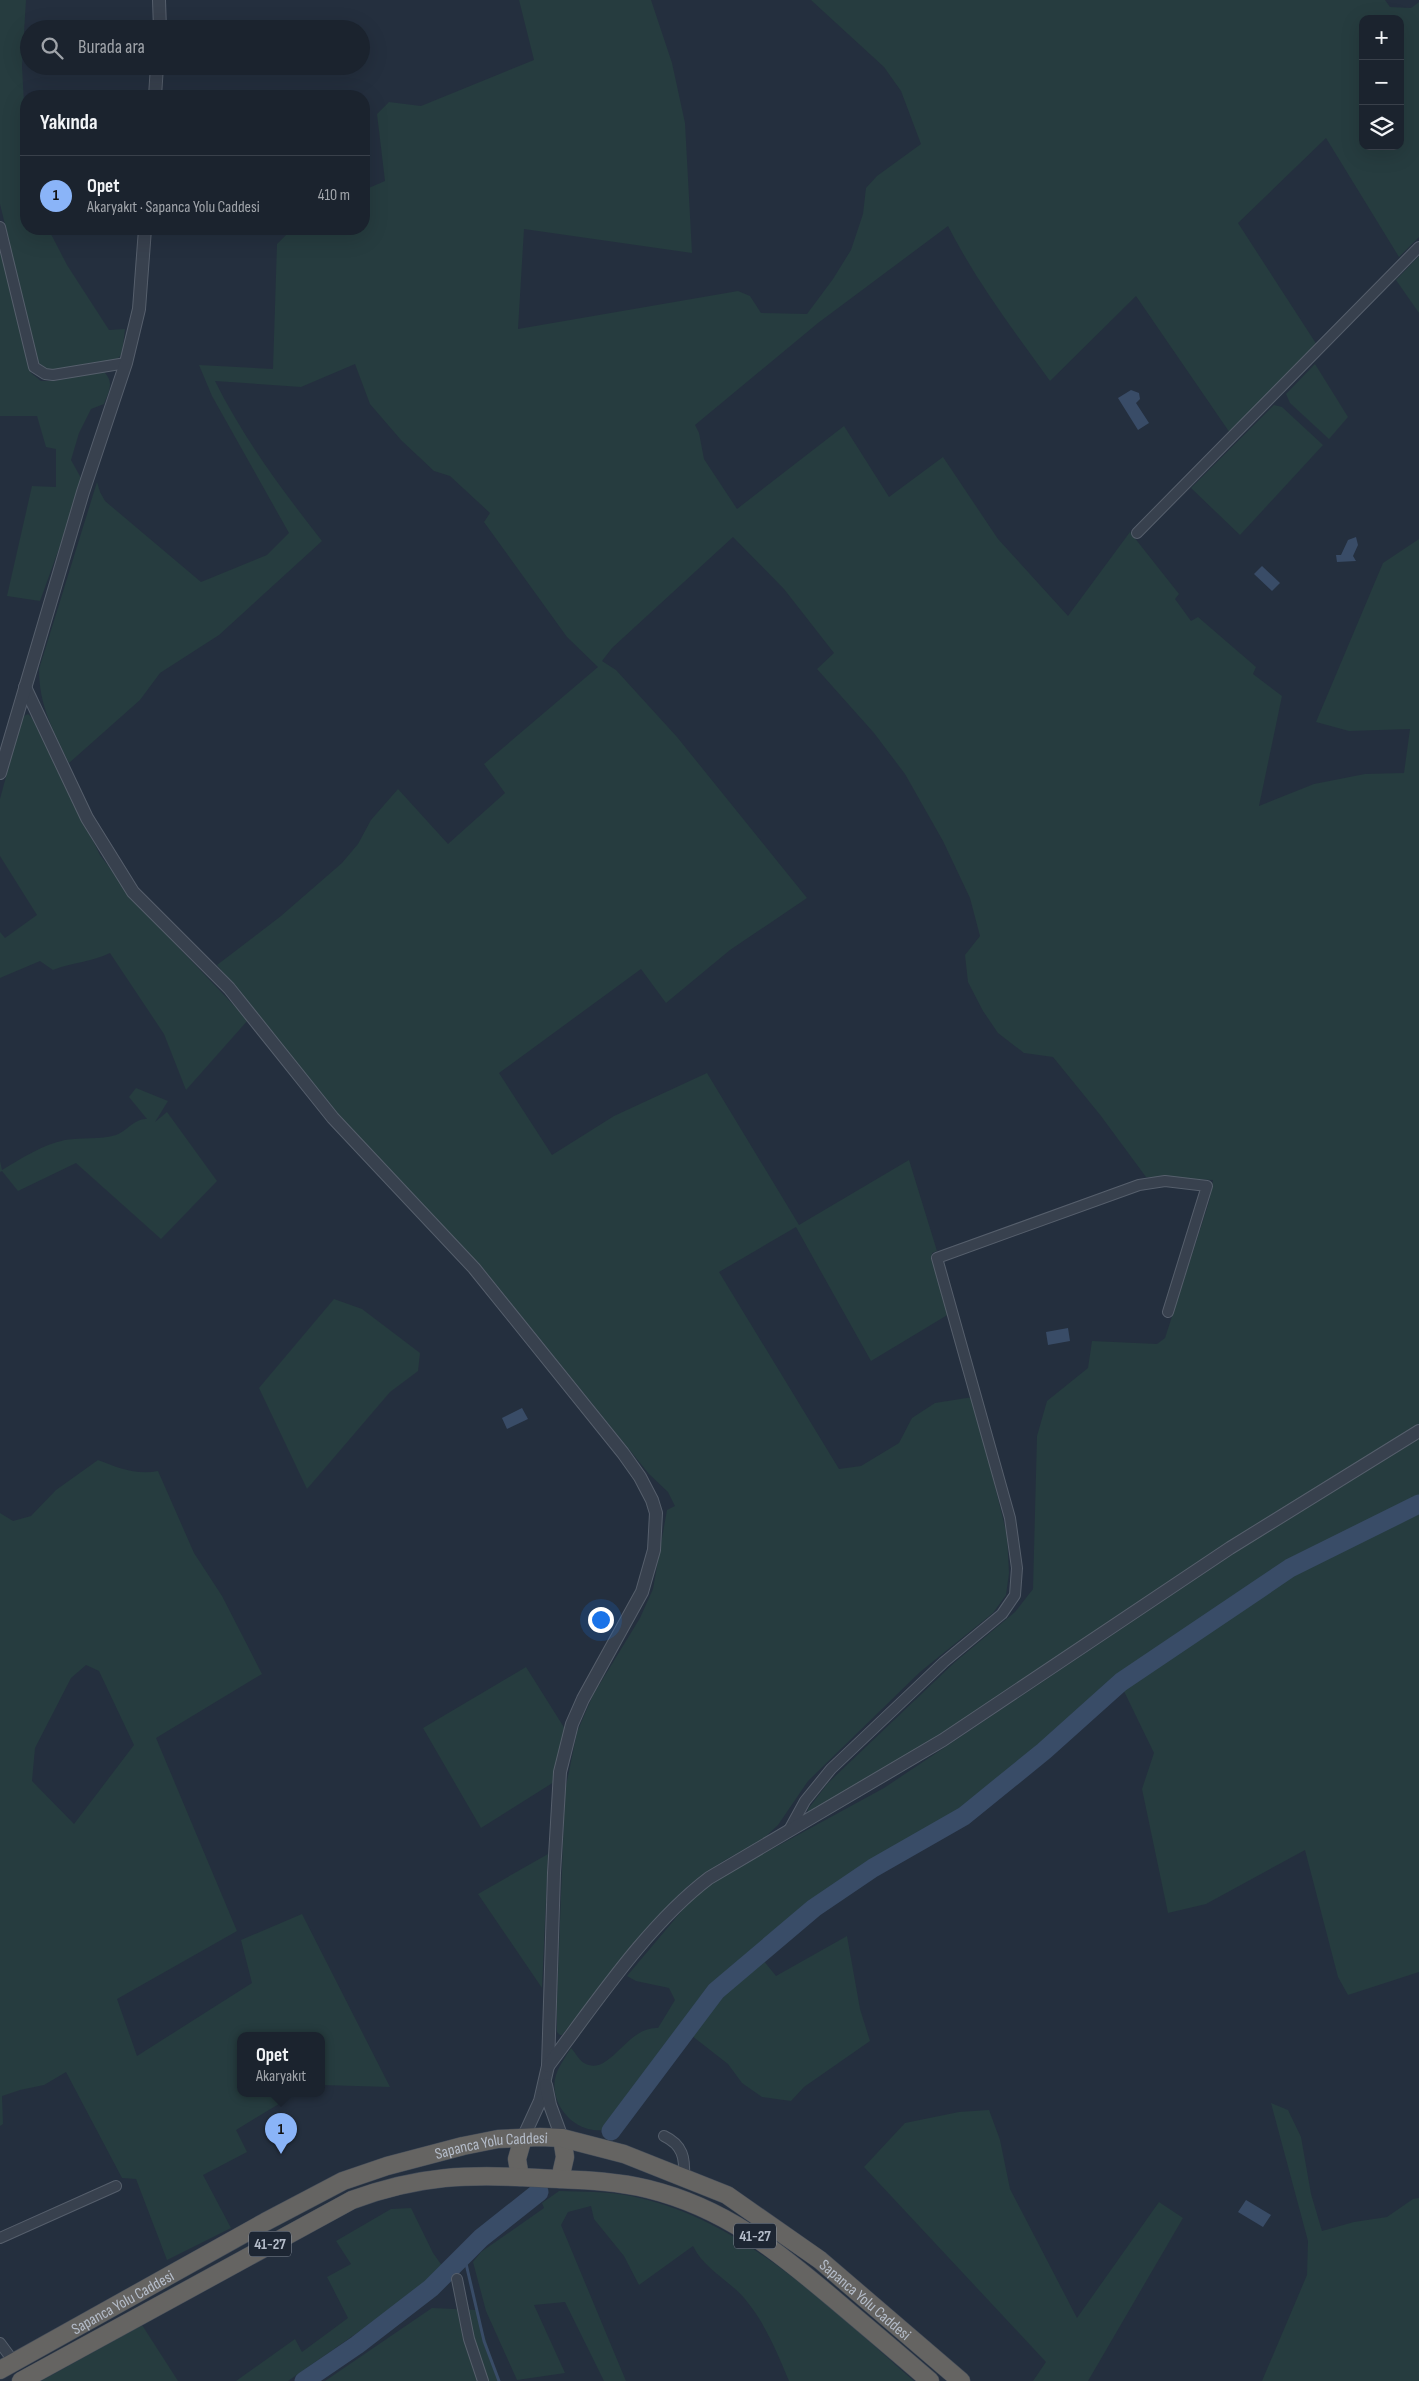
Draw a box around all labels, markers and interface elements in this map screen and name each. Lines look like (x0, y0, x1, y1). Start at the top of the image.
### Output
map controls (1359, 15, 1404, 150)
button: + (1359, 15, 1404, 60)
search box (20, 20, 370, 75)
icon: search (38, 34, 66, 62)
text: Burada ara (78, 36, 145, 59)
button: − (1359, 60, 1404, 105)
button: layers (1359, 105, 1404, 150)
text: Yakında (40, 110, 97, 135)
text: Opet (87, 175, 119, 198)
text: 1 (53, 186, 59, 205)
text: 410 m (318, 186, 350, 205)
text: Akaryakıt · Sapanca Yolu Caddesi (87, 198, 260, 217)
your location (588, 1607, 614, 1633)
popup (237, 2032, 325, 2097)
text: Opet (256, 2044, 288, 2067)
text: Akaryakıt (256, 2067, 306, 2086)
pin: 1 (265, 2113, 297, 2154)
street label: Sapanca Yolu Caddesi (433, 2129, 548, 2164)
road number: 41-27 (734, 2224, 776, 2248)
road number: 41-27 (249, 2232, 291, 2256)
street label: Sapanca Yolu Caddesi (815, 2256, 914, 2345)
street label: Sapanca Yolu Caddesi (68, 2267, 178, 2339)

